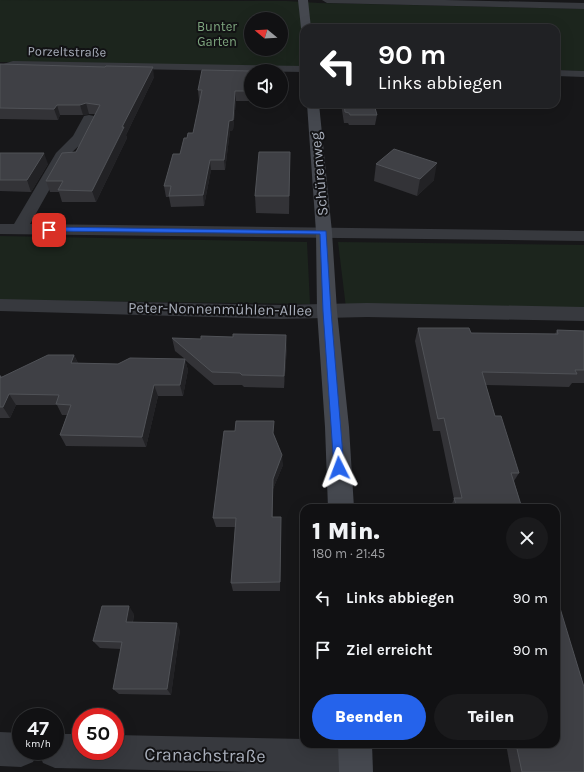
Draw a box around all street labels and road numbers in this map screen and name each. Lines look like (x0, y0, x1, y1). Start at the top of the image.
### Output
street label: Porzeltstraße (28, 43, 107, 60)
street label: Schürenweg (306, 131, 332, 217)
street label: Peter-Nonnenmühlen-Allee (128, 298, 312, 320)
street label: Cranachstraße (144, 743, 266, 767)

